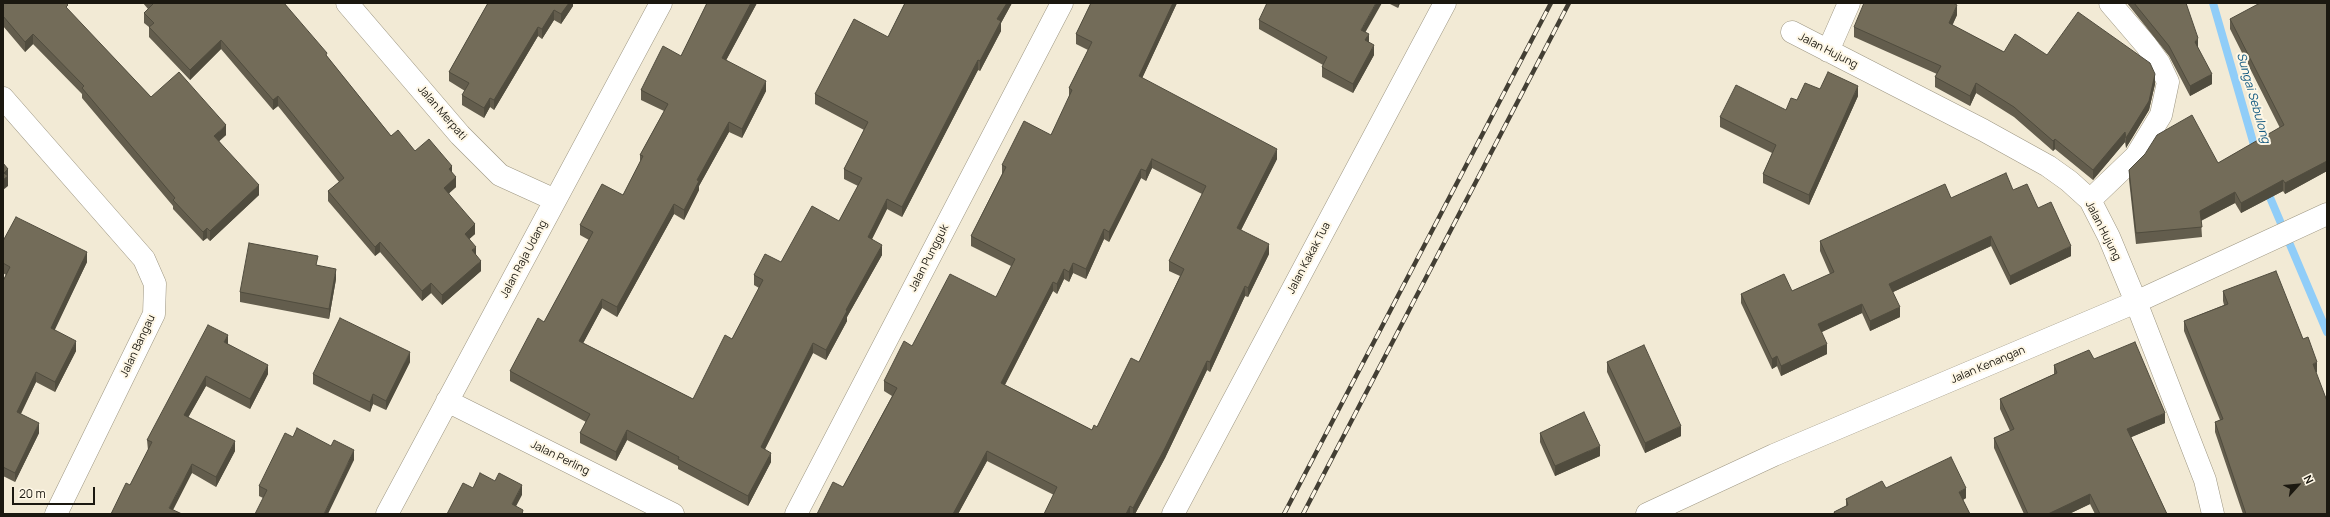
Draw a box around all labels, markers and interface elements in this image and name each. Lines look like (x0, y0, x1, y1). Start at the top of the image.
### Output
street label: Jalan Hujung (1796, 30, 1860, 72)
water label: Sungai Sebulong (2233, 51, 2273, 145)
street label: Jalan Merpati (415, 83, 469, 143)
street label: Jalan Hujung (2082, 199, 2124, 263)
street label: Jalan Raja Udang (498, 218, 550, 300)
street label: Jalan Kakak Tua (1285, 220, 1333, 296)
street label: Jalan Pungguk (906, 222, 952, 294)
street label: Jalan Bangau (118, 313, 158, 379)
street label: Jalan Kenangan (1949, 343, 2027, 387)
street label: Jalan Perling (528, 438, 592, 478)
north arrow (2278, 465, 2318, 505)
text: N (2301, 472, 2318, 486)
scale bar (14, 479, 97, 505)
text: 20 m (19, 485, 46, 502)

